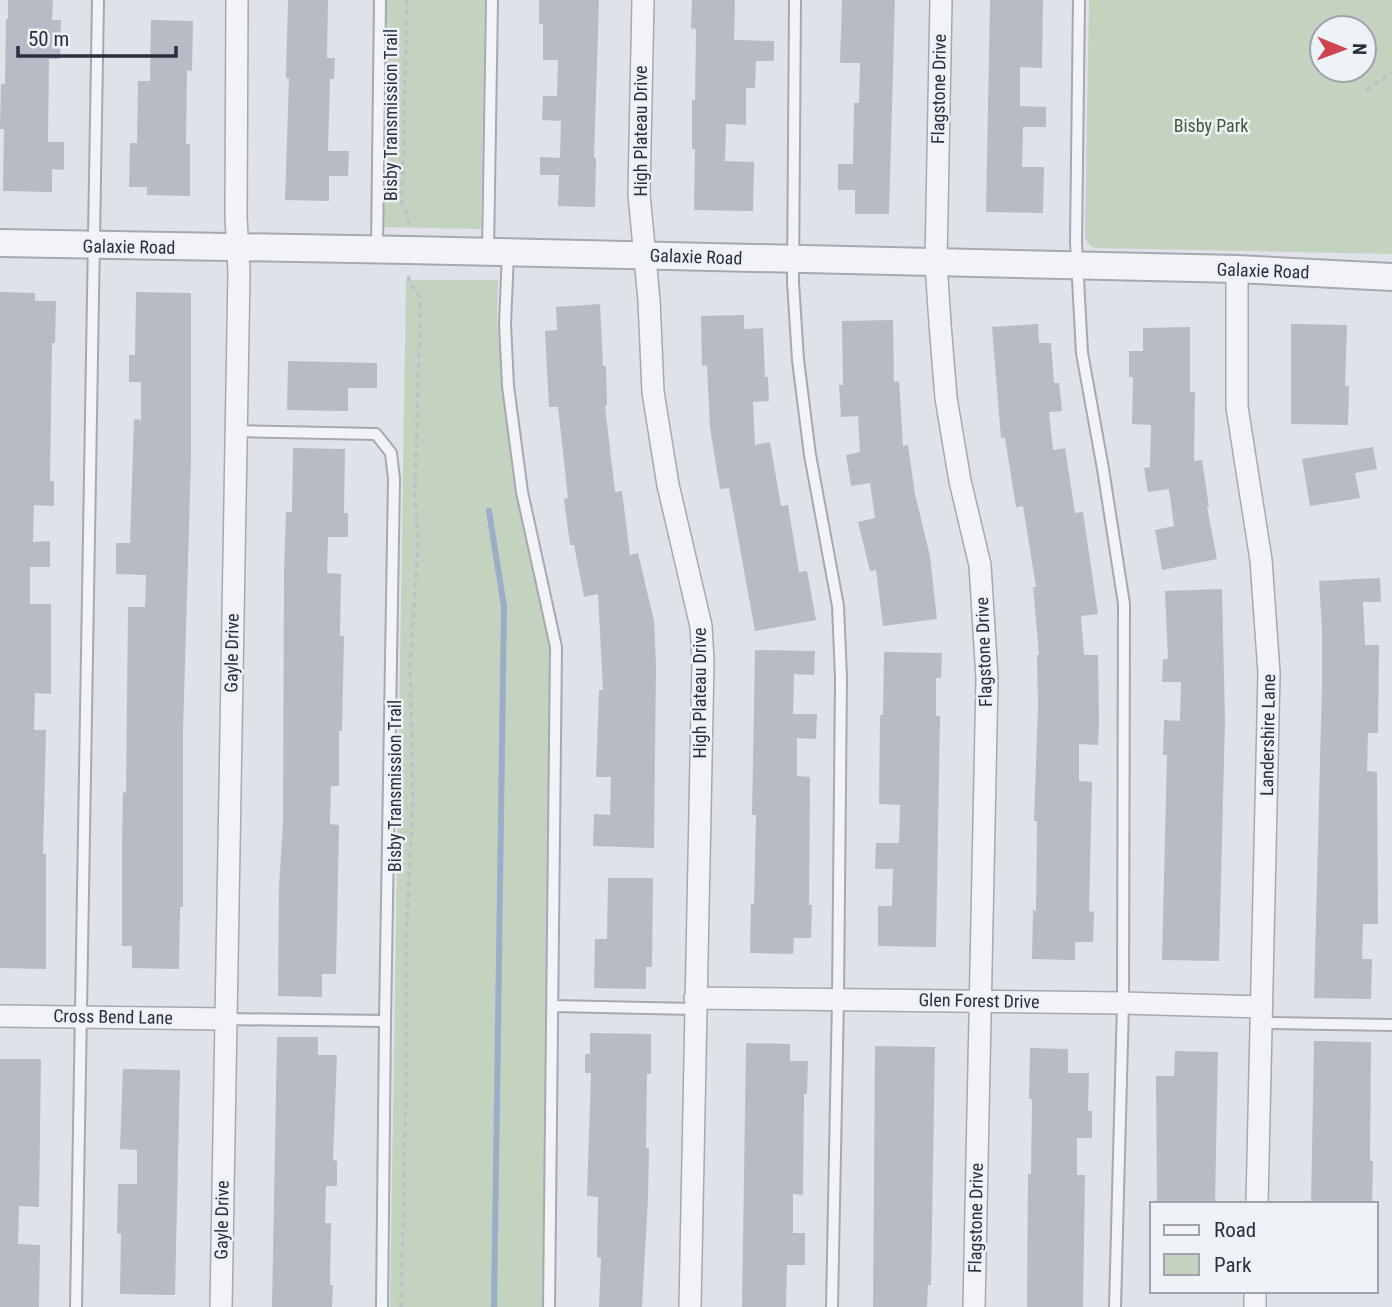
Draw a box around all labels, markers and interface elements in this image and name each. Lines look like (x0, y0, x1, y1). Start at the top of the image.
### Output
scale bar (18, 14, 175, 58)
north arrow (1308, 14, 1378, 84)
text: 50 m (28, 27, 69, 51)
street label: Bisby Transmission Trail (380, 29, 401, 201)
street label: Flagstone Drive (927, 34, 950, 144)
text: N (1348, 43, 1371, 55)
street label: High Plateau Drive (630, 66, 651, 196)
park label: Bisby Park (1174, 115, 1248, 136)
street label: Galaxie Road (82, 235, 176, 258)
street label: Galaxie Road (649, 244, 743, 269)
street label: Galaxie Road (1216, 258, 1310, 283)
street label: Flagstone Drive (971, 597, 996, 707)
street label: Gayle Drive (220, 613, 243, 693)
street label: High Plateau Drive (689, 628, 710, 758)
street label: Landershire Lane (1256, 674, 1279, 796)
street label: Bisby Transmission Trail (384, 700, 405, 872)
street label: Glen Forest Drive (918, 989, 1040, 1012)
street label: Cross Bend Lane (53, 1005, 173, 1028)
street label: Flagstone Drive (964, 1163, 987, 1273)
street label: Gayle Drive (210, 1180, 233, 1260)
legend (1150, 1202, 1378, 1293)
text: Road (1214, 1218, 1256, 1242)
text: Park (1214, 1253, 1252, 1277)

